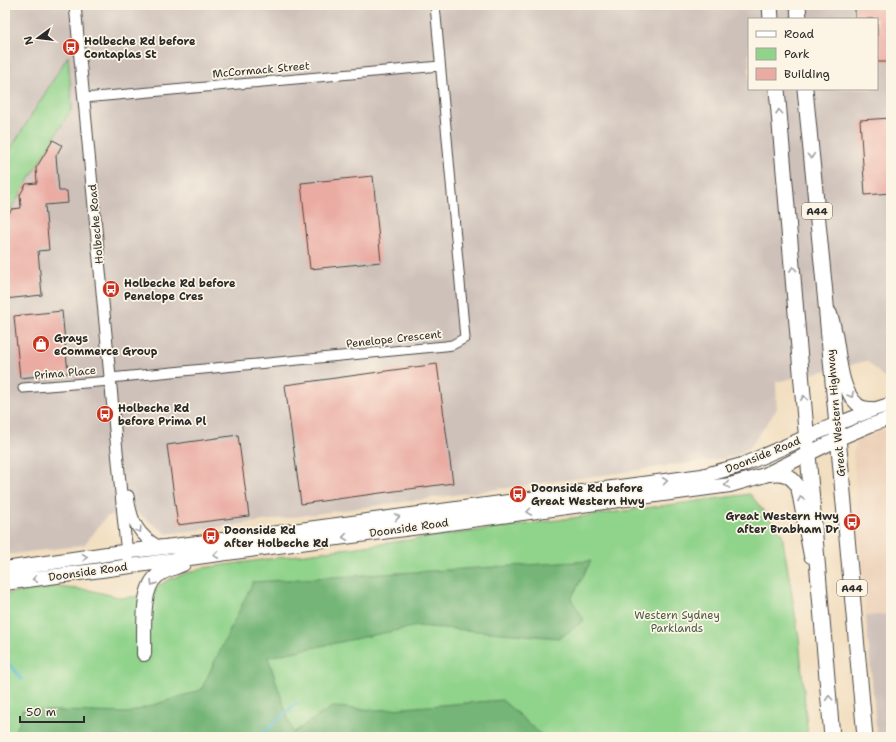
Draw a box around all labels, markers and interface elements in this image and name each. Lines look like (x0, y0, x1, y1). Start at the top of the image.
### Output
north arrow (18, 18, 58, 58)
legend (748, 18, 878, 90)
text: Road (784, 26, 815, 42)
text: N (20, 34, 37, 47)
place label: Holbeche Rd before Contaplas St (84, 34, 196, 62)
bus stop icon: Holbeche Rd before Contaplas St (61, 37, 81, 57)
text: Park (784, 46, 810, 62)
street label: McCormack Street (212, 58, 310, 82)
text: Building (784, 66, 830, 82)
one-way arrow (775, 109, 784, 115)
one-way arrow (807, 153, 816, 159)
street label: Holbeche Road (85, 183, 107, 265)
road number: A44 (802, 203, 832, 219)
one-way arrow (788, 266, 797, 272)
place label: Holbeche Rd before Penelope Cres (124, 276, 236, 304)
bus stop icon: Holbeche Rd before Penelope Cres (101, 279, 121, 299)
street label: Penelope Crescent (345, 327, 443, 351)
place label: Grays eCommerce Group (54, 331, 158, 359)
shop icon: Grays eCommerce Group (31, 334, 51, 354)
street label: Great Western Highway (823, 349, 849, 477)
street label: Prima Place (33, 363, 97, 383)
one-way arrow (846, 391, 853, 398)
one-way arrow (799, 395, 808, 401)
place label: Holbeche Rd before Prima Pl (118, 401, 207, 429)
bus stop icon: Holbeche Rd before Prima Pl (95, 404, 115, 424)
street label: Doonside Road (723, 433, 803, 477)
one-way arrow (662, 477, 668, 486)
one-way arrow (724, 480, 730, 489)
place label: Doonside Rd before Great Western Hwy (531, 481, 645, 509)
bus stop icon: Doonside Rd before Great Western Hwy (508, 484, 528, 504)
one-way arrow (797, 496, 805, 502)
one-way arrow (526, 507, 532, 516)
place label: Great Western Hwy after Brabham Dr (725, 509, 839, 537)
bus stop icon: Great Western Hwy after Brabham Dr (842, 512, 862, 532)
one-way arrow (394, 513, 400, 522)
street label: Doonside Road (368, 515, 450, 541)
place label: Doonside Rd after Holbeche Rd (224, 523, 329, 551)
one-way arrow (135, 526, 142, 533)
bus stop icon: Doonside Rd after Holbeche Rd (201, 526, 221, 546)
one-way arrow (342, 532, 348, 541)
one-way arrow (213, 550, 219, 559)
one-way arrow (82, 553, 88, 562)
street label: Doonside Road (47, 559, 129, 585)
one-way arrow (32, 574, 38, 583)
one-way arrow (150, 579, 157, 586)
road number: A44 (837, 580, 867, 596)
park label: Western Sydney Parklands (634, 608, 720, 636)
one-way arrow (824, 695, 833, 701)
scale bar (20, 698, 84, 724)
text: 50 m (26, 704, 56, 720)

